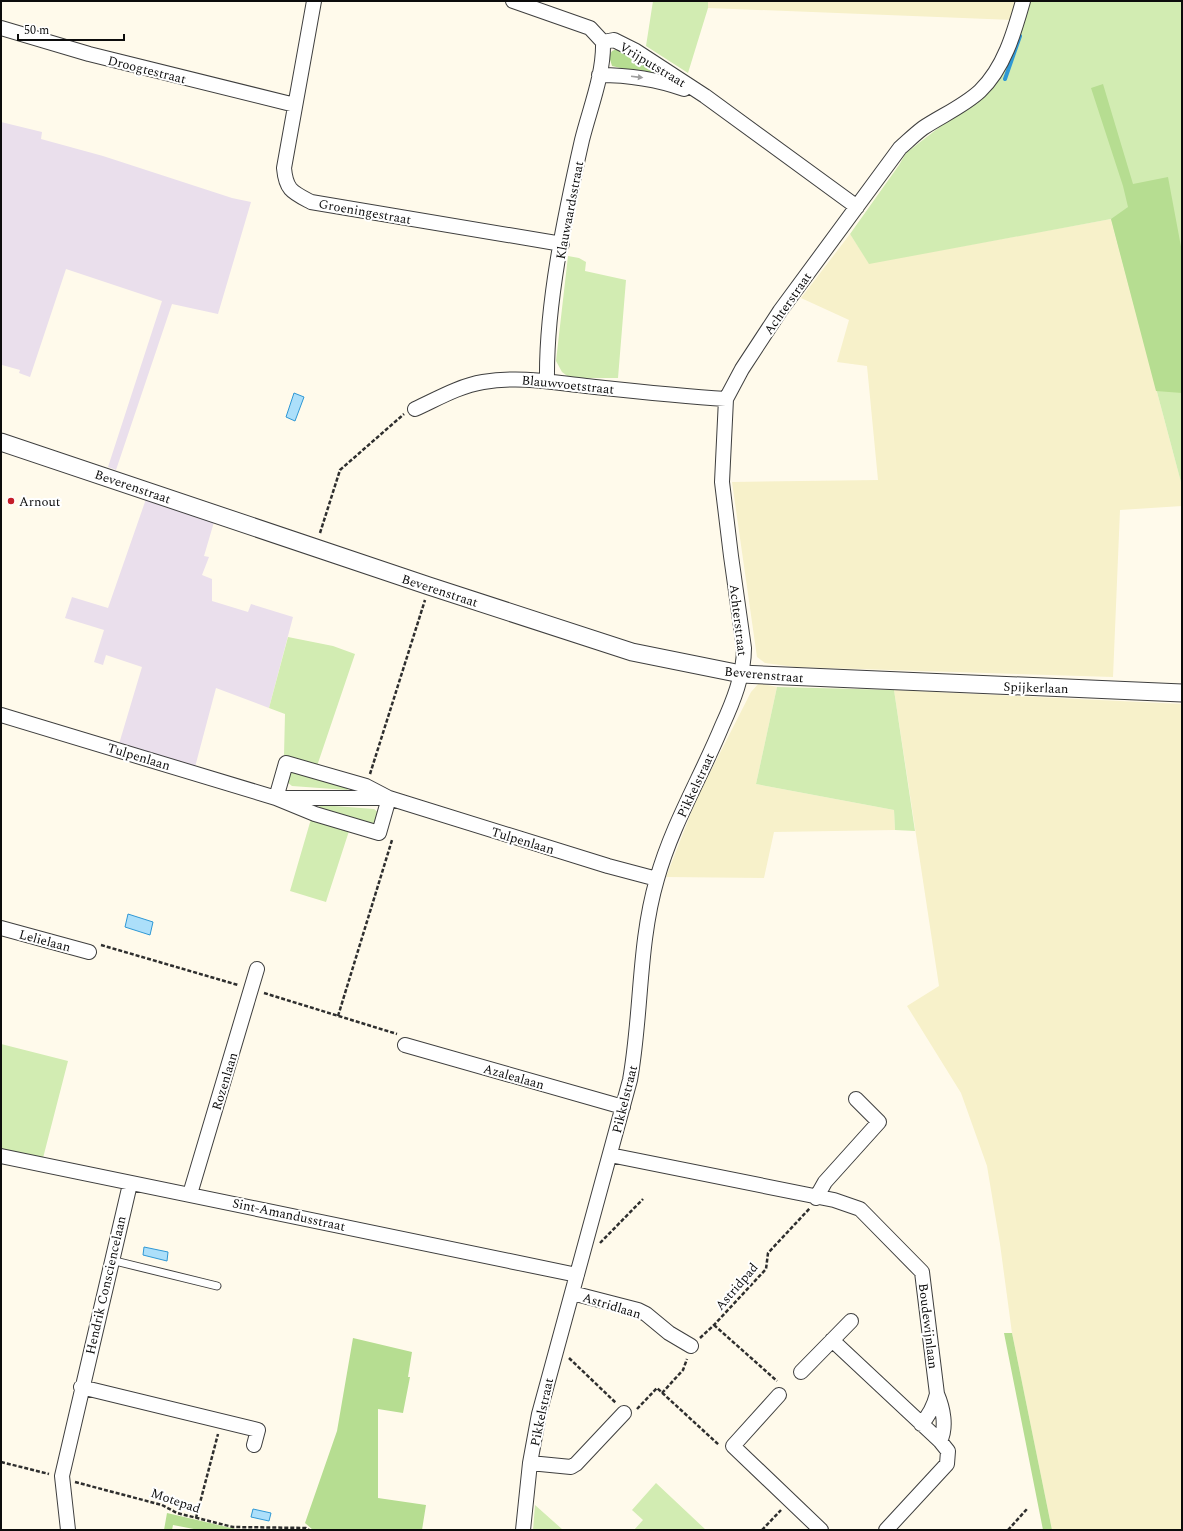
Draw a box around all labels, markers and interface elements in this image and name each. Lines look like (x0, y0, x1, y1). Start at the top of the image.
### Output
scale bar (18, 16, 124, 42)
text: 50 m (24, 21, 49, 40)
street label: Vrijputstraat (615, 37, 690, 93)
street label: Droogtestraat (105, 51, 188, 89)
one-way arrow (631, 74, 644, 80)
street label: Klauwaardsstraat (551, 159, 589, 261)
street label: Groeningestraat (317, 194, 413, 230)
street label: Achterstraat (759, 268, 817, 339)
street label: Blauwvoetstraat (521, 370, 615, 400)
street label: Beverenstraat (92, 465, 174, 509)
place label: Arnout (19, 492, 61, 512)
marker: Arnout (6, 496, 16, 506)
street label: Beverenstraat (399, 569, 481, 613)
street label: Achterstraat (724, 583, 752, 658)
street label: Beverenstraat (724, 662, 805, 688)
street label: Spijkerlaan (1003, 677, 1069, 699)
street label: Tulpenlaan (105, 738, 173, 776)
street label: Pikkelstraat (672, 749, 720, 821)
street label: Tulpenlaan (489, 822, 557, 860)
street label: Lelielaan (17, 924, 73, 958)
street label: Rozenlaan (207, 1049, 243, 1113)
street label: Azalealaan (481, 1059, 547, 1095)
street label: Pikkelstraat (607, 1063, 643, 1135)
street label: Sint-Amandusstraat (230, 1193, 348, 1237)
street label: Hendrik Consciencelaan (80, 1213, 132, 1357)
street label: Astridpad (710, 1258, 763, 1315)
street label: Boudewijnlaan (913, 1282, 943, 1371)
street label: Astridlaan (580, 1288, 644, 1324)
street label: Pikkelstraat (525, 1376, 559, 1448)
street label: Motepad (148, 1483, 203, 1519)

